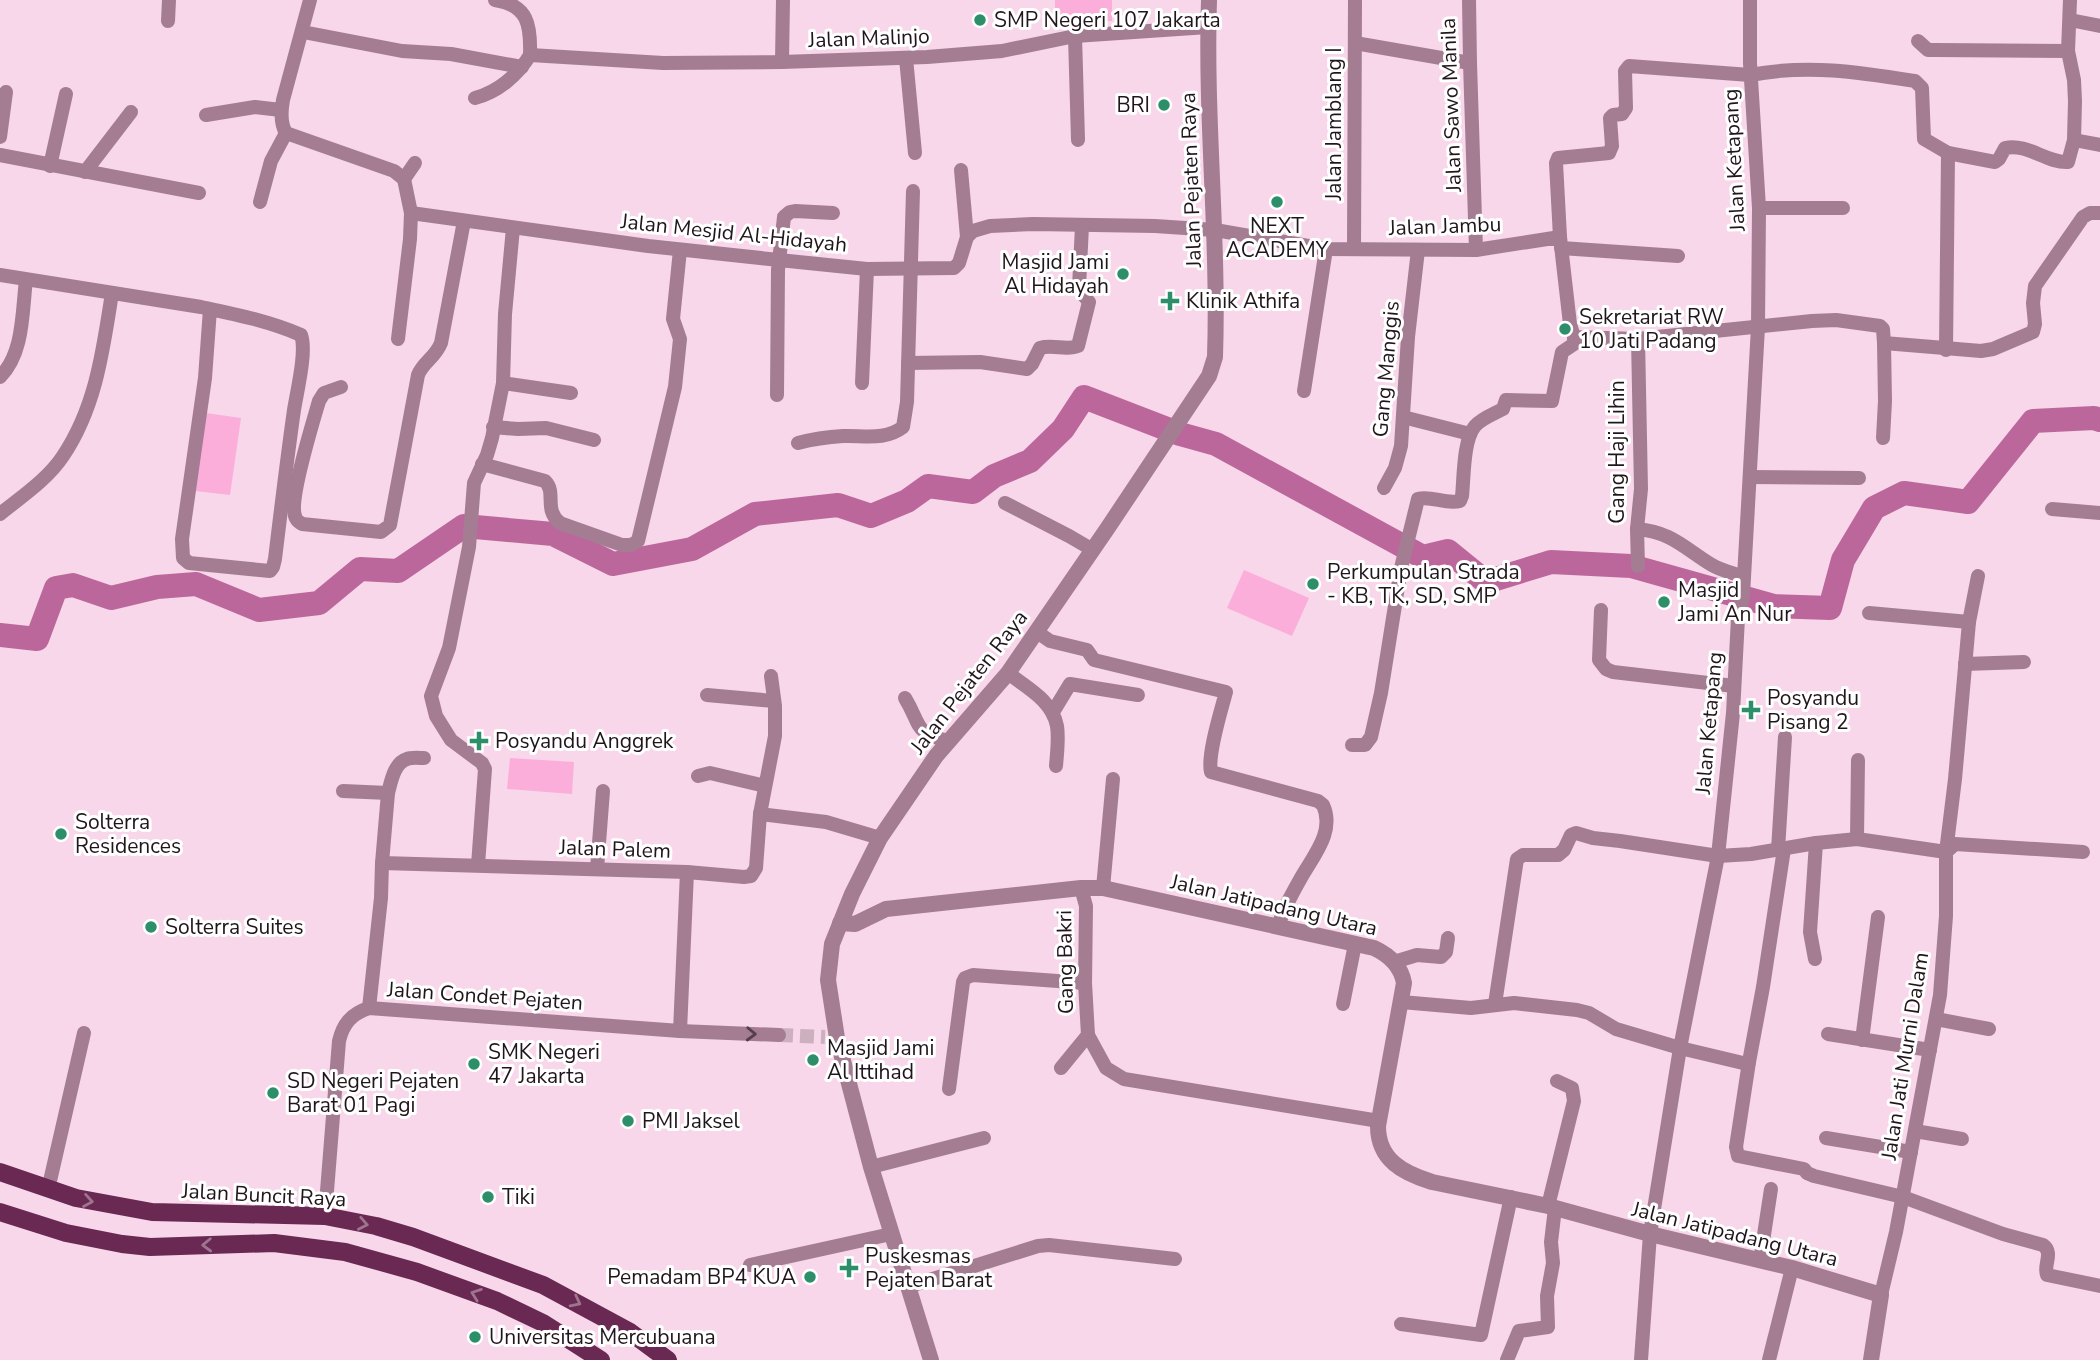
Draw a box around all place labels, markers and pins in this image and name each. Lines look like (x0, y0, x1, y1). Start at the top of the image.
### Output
place label: SMP Negeri 107 Jakarta (994, 6, 1221, 34)
marker: SMP Negeri 107 Jakarta (972, 12, 988, 28)
place label: BRI (1116, 91, 1150, 119)
marker: BRI (1156, 97, 1172, 113)
marker: NEXT ACADEMY (1269, 194, 1285, 210)
place label: NEXT ACADEMY (1226, 212, 1329, 264)
place label: Masjid Jami Al Hidayah (1002, 248, 1109, 300)
marker: Masjid Jami Al Hidayah (1115, 266, 1131, 282)
place label: Klinik Athifa (1186, 287, 1300, 315)
marker: Klinik Athifa (1160, 291, 1180, 311)
place label: Sekretariat RW 10 Jati Padang (1579, 303, 1724, 355)
marker: Sekretariat RW 10 Jati Padang (1557, 321, 1573, 337)
place label: Perkumpulan Strada - KB, TK, SD, SMP (1327, 558, 1520, 610)
marker: Perkumpulan Strada - KB, TK, SD, SMP (1305, 576, 1321, 592)
place label: Masjid Jami An Nur (1677, 576, 1792, 628)
marker: Masjid Jami An Nur (1656, 594, 1672, 610)
place label: Posyandu Pisang 2 (1767, 684, 1859, 736)
marker: Posyandu Pisang 2 (1741, 700, 1761, 720)
place label: Posyandu Anggrek (495, 727, 674, 755)
marker: Posyandu Anggrek (469, 731, 489, 751)
place label: Solterra Residences (75, 808, 181, 860)
marker: Solterra Residences (53, 826, 69, 842)
place label: Solterra Suites (165, 913, 304, 941)
marker: Solterra Suites (143, 919, 159, 935)
place label: Masjid Jami Al Ittihad (827, 1034, 934, 1086)
place label: SMK Negeri 47 Jakarta (488, 1038, 600, 1090)
marker: Masjid Jami Al Ittihad (805, 1052, 821, 1068)
marker: SMK Negeri 47 Jakarta (466, 1056, 482, 1072)
place label: SD Negeri Pejaten Barat 01 Pagi (287, 1067, 459, 1119)
marker: SD Negeri Pejaten Barat 01 Pagi (265, 1085, 281, 1101)
place label: PMI Jaksel (642, 1107, 741, 1135)
marker: PMI Jaksel (620, 1113, 636, 1129)
place label: Tiki (502, 1183, 535, 1211)
marker: Tiki (480, 1189, 496, 1205)
place label: Puskesmas Pejaten Barat (865, 1242, 993, 1294)
marker: Puskesmas Pejaten Barat (839, 1258, 859, 1278)
place label: Pemadam BP4 KUA (607, 1263, 796, 1291)
marker: Pemadam BP4 KUA (802, 1269, 818, 1285)
place label: Universitas Mercubuana (489, 1323, 716, 1351)
marker: Universitas Mercubuana (467, 1329, 483, 1345)

